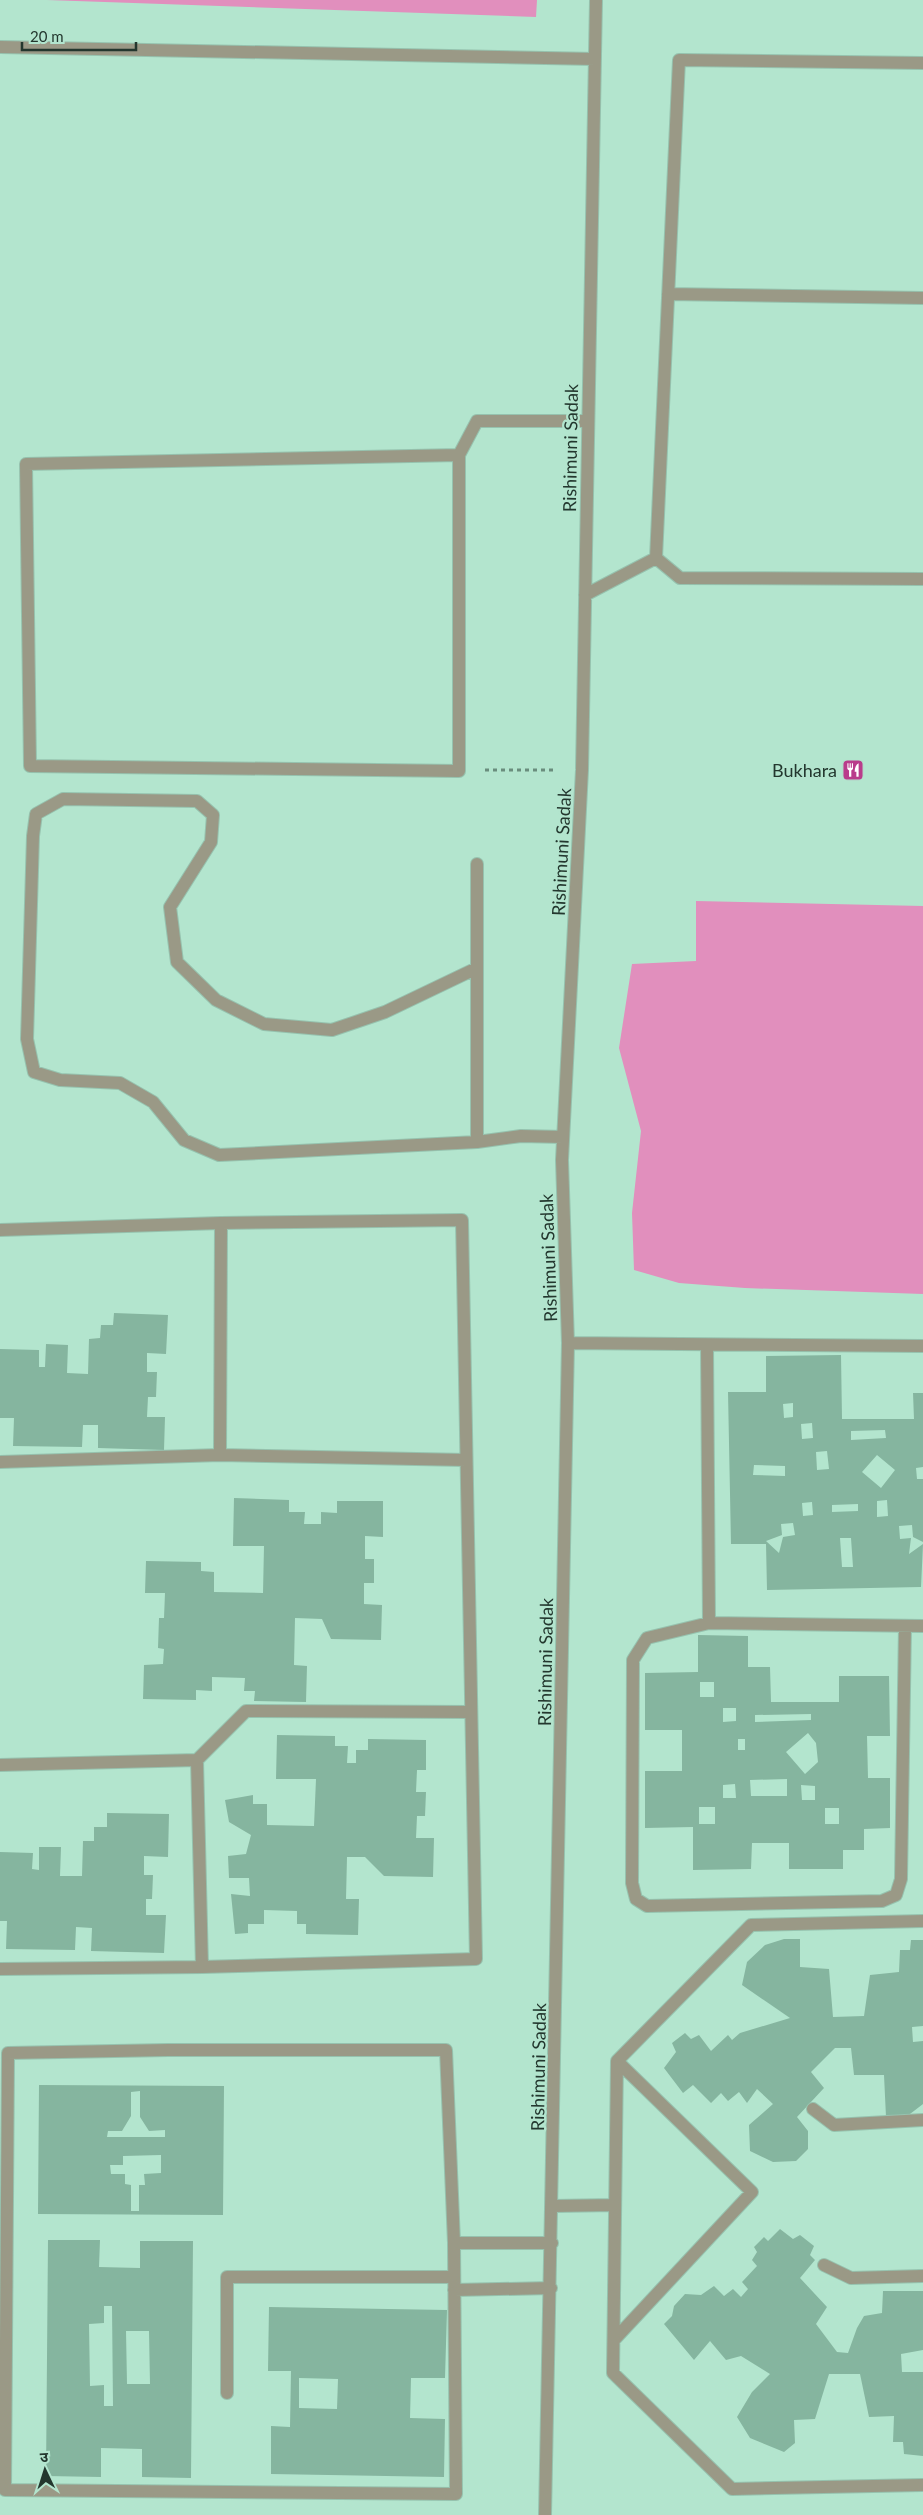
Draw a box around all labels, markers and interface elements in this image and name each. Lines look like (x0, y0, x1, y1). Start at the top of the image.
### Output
scale bar (22, 20, 136, 52)
text: 20 m (30, 27, 64, 45)
street label: Rishimuni Sadak (558, 383, 582, 512)
restaurant icon: Bukhara (841, 758, 865, 782)
place label: Bukhara (772, 759, 837, 781)
street label: Rishimuni Sadak (547, 787, 575, 917)
street label: Rishimuni Sadak (535, 1193, 561, 1322)
street label: Rishimuni Sadak (533, 1597, 557, 1726)
street label: Rishimuni Sadak (526, 2002, 550, 2131)
north arrow (20, 2445, 70, 2495)
text: उ (39, 2448, 50, 2465)

